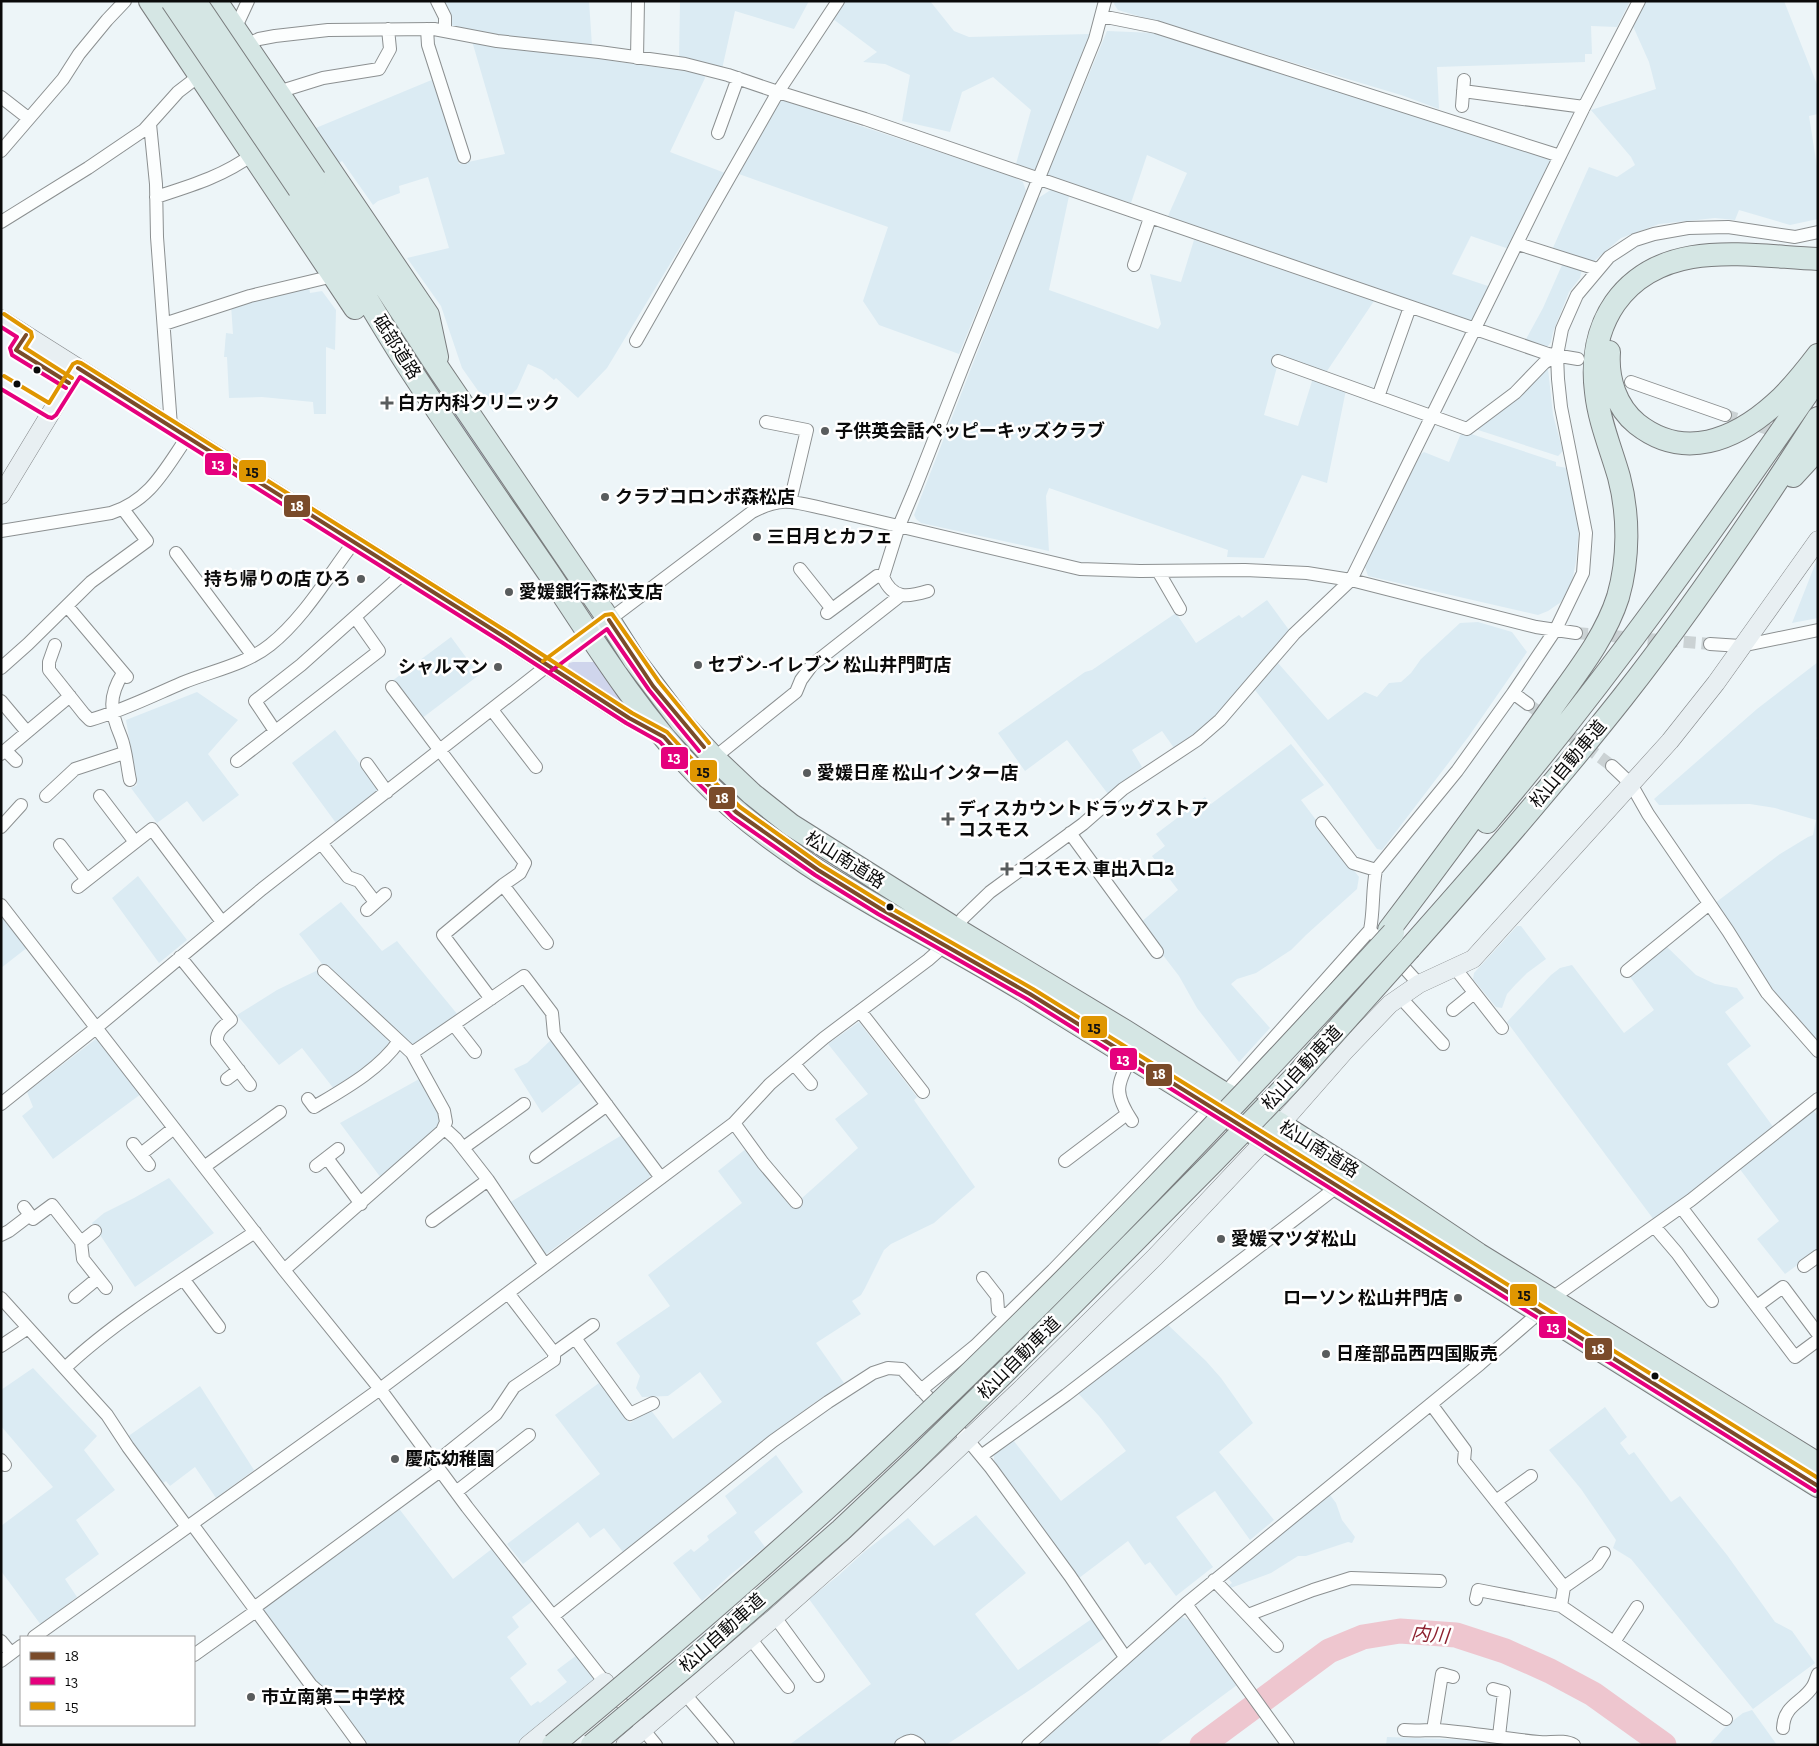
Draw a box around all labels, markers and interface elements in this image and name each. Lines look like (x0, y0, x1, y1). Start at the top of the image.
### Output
street label: 砥部道路 (369, 311, 425, 383)
unlabelled marker (32, 365, 42, 375)
unlabelled marker (12, 379, 22, 389)
place label: 白方内科クリニック (398, 392, 560, 414)
marker: 白方内科クリニック (380, 396, 394, 410)
place label: 子供英会話ペッピーキッズクラブ (835, 420, 1105, 442)
marker: 子供英会話ペッピーキッズクラブ (819, 425, 831, 437)
line badge: 13 (204, 452, 232, 476)
text: 13 (211, 456, 225, 473)
line badge: 15 (238, 459, 267, 483)
text: 15 (246, 463, 258, 480)
place label: クラブコロンボ森松店 (615, 486, 795, 508)
marker: クラブコロンボ森松店 (599, 491, 611, 503)
line badge: 18 (283, 494, 311, 518)
text: 18 (290, 498, 304, 515)
place label: 三日月とカフェ (767, 526, 893, 548)
marker: 三日月とカフェ (751, 531, 763, 543)
place label: 持ち帰りの店 ひろ (204, 568, 351, 590)
marker: 持ち帰りの店 ひろ (355, 573, 367, 585)
place label: 愛媛銀行森松支店 (519, 581, 663, 603)
marker: 愛媛銀行森松支店 (503, 586, 515, 598)
place label: セブン-イレブン 松山井門町店 (708, 654, 951, 676)
place label: シャルマン (398, 656, 488, 678)
marker: セブン-イレブン 松山井門町店 (692, 659, 704, 671)
marker: シャルマン (492, 661, 504, 673)
street label: 松山自動車道 (1525, 716, 1611, 812)
line badge: 13 (660, 746, 689, 770)
text: 13 (667, 749, 681, 766)
line badge: 15 (689, 759, 718, 783)
place label: 愛媛日産 松山インター店 (817, 762, 1018, 784)
text: 15 (697, 763, 709, 780)
marker: 愛媛日産 松山インター店 (801, 767, 813, 779)
line badge: 18 (708, 786, 736, 810)
text: 18 (715, 790, 729, 807)
place label: ディスカウントドラッグストア コスモス (958, 798, 1209, 841)
marker: ディスカウントドラッグストア コスモス (942, 813, 954, 825)
street label: 松山南道路 (801, 827, 889, 893)
place label: コスモス 車出入口2 (1017, 858, 1174, 880)
marker: コスモス 車出入口2 (1001, 863, 1013, 875)
unlabelled marker (885, 902, 895, 912)
line badge: 15 (1080, 1015, 1108, 1039)
text: 15 (1088, 1019, 1100, 1036)
street label: 松山自動車道 (1257, 1021, 1347, 1115)
line badge: 13 (1109, 1047, 1138, 1071)
text: 13 (1116, 1051, 1130, 1068)
line badge: 18 (1145, 1063, 1173, 1087)
text: 18 (1152, 1066, 1166, 1083)
street label: 松山南道路 (1275, 1116, 1363, 1182)
place label: 愛媛マツダ松山 (1231, 1228, 1357, 1250)
marker: 愛媛マツダ松山 (1215, 1233, 1227, 1245)
line badge: 15 (1509, 1283, 1538, 1307)
text: 15 (1518, 1286, 1530, 1303)
place label: ローソン 松山井門店 (1283, 1287, 1448, 1309)
marker: ローソン 松山井門店 (1452, 1292, 1464, 1304)
street label: 松山自動車道 (973, 1312, 1065, 1404)
line badge: 13 (1538, 1315, 1567, 1339)
text: 13 (1546, 1319, 1560, 1336)
line badge: 18 (1584, 1337, 1613, 1361)
text: 18 (1591, 1341, 1605, 1358)
place label: 日産部品西四国販売 (1336, 1343, 1498, 1365)
marker: 日産部品西四国販売 (1320, 1348, 1332, 1360)
unlabelled marker (1650, 1371, 1660, 1381)
place label: 慶応幼稚園 (405, 1448, 495, 1470)
marker: 慶応幼稚園 (389, 1453, 401, 1465)
street label: 松山自動車道 (675, 1589, 769, 1677)
water label: 内川 (1410, 1621, 1452, 1648)
legend (20, 1636, 195, 1726)
text: 18 (65, 1647, 79, 1665)
text: 13 (65, 1672, 78, 1690)
place label: 市立南第二中学校 (261, 1686, 405, 1708)
marker: 市立南第二中学校 (245, 1691, 257, 1703)
text: 15 (65, 1697, 79, 1715)

